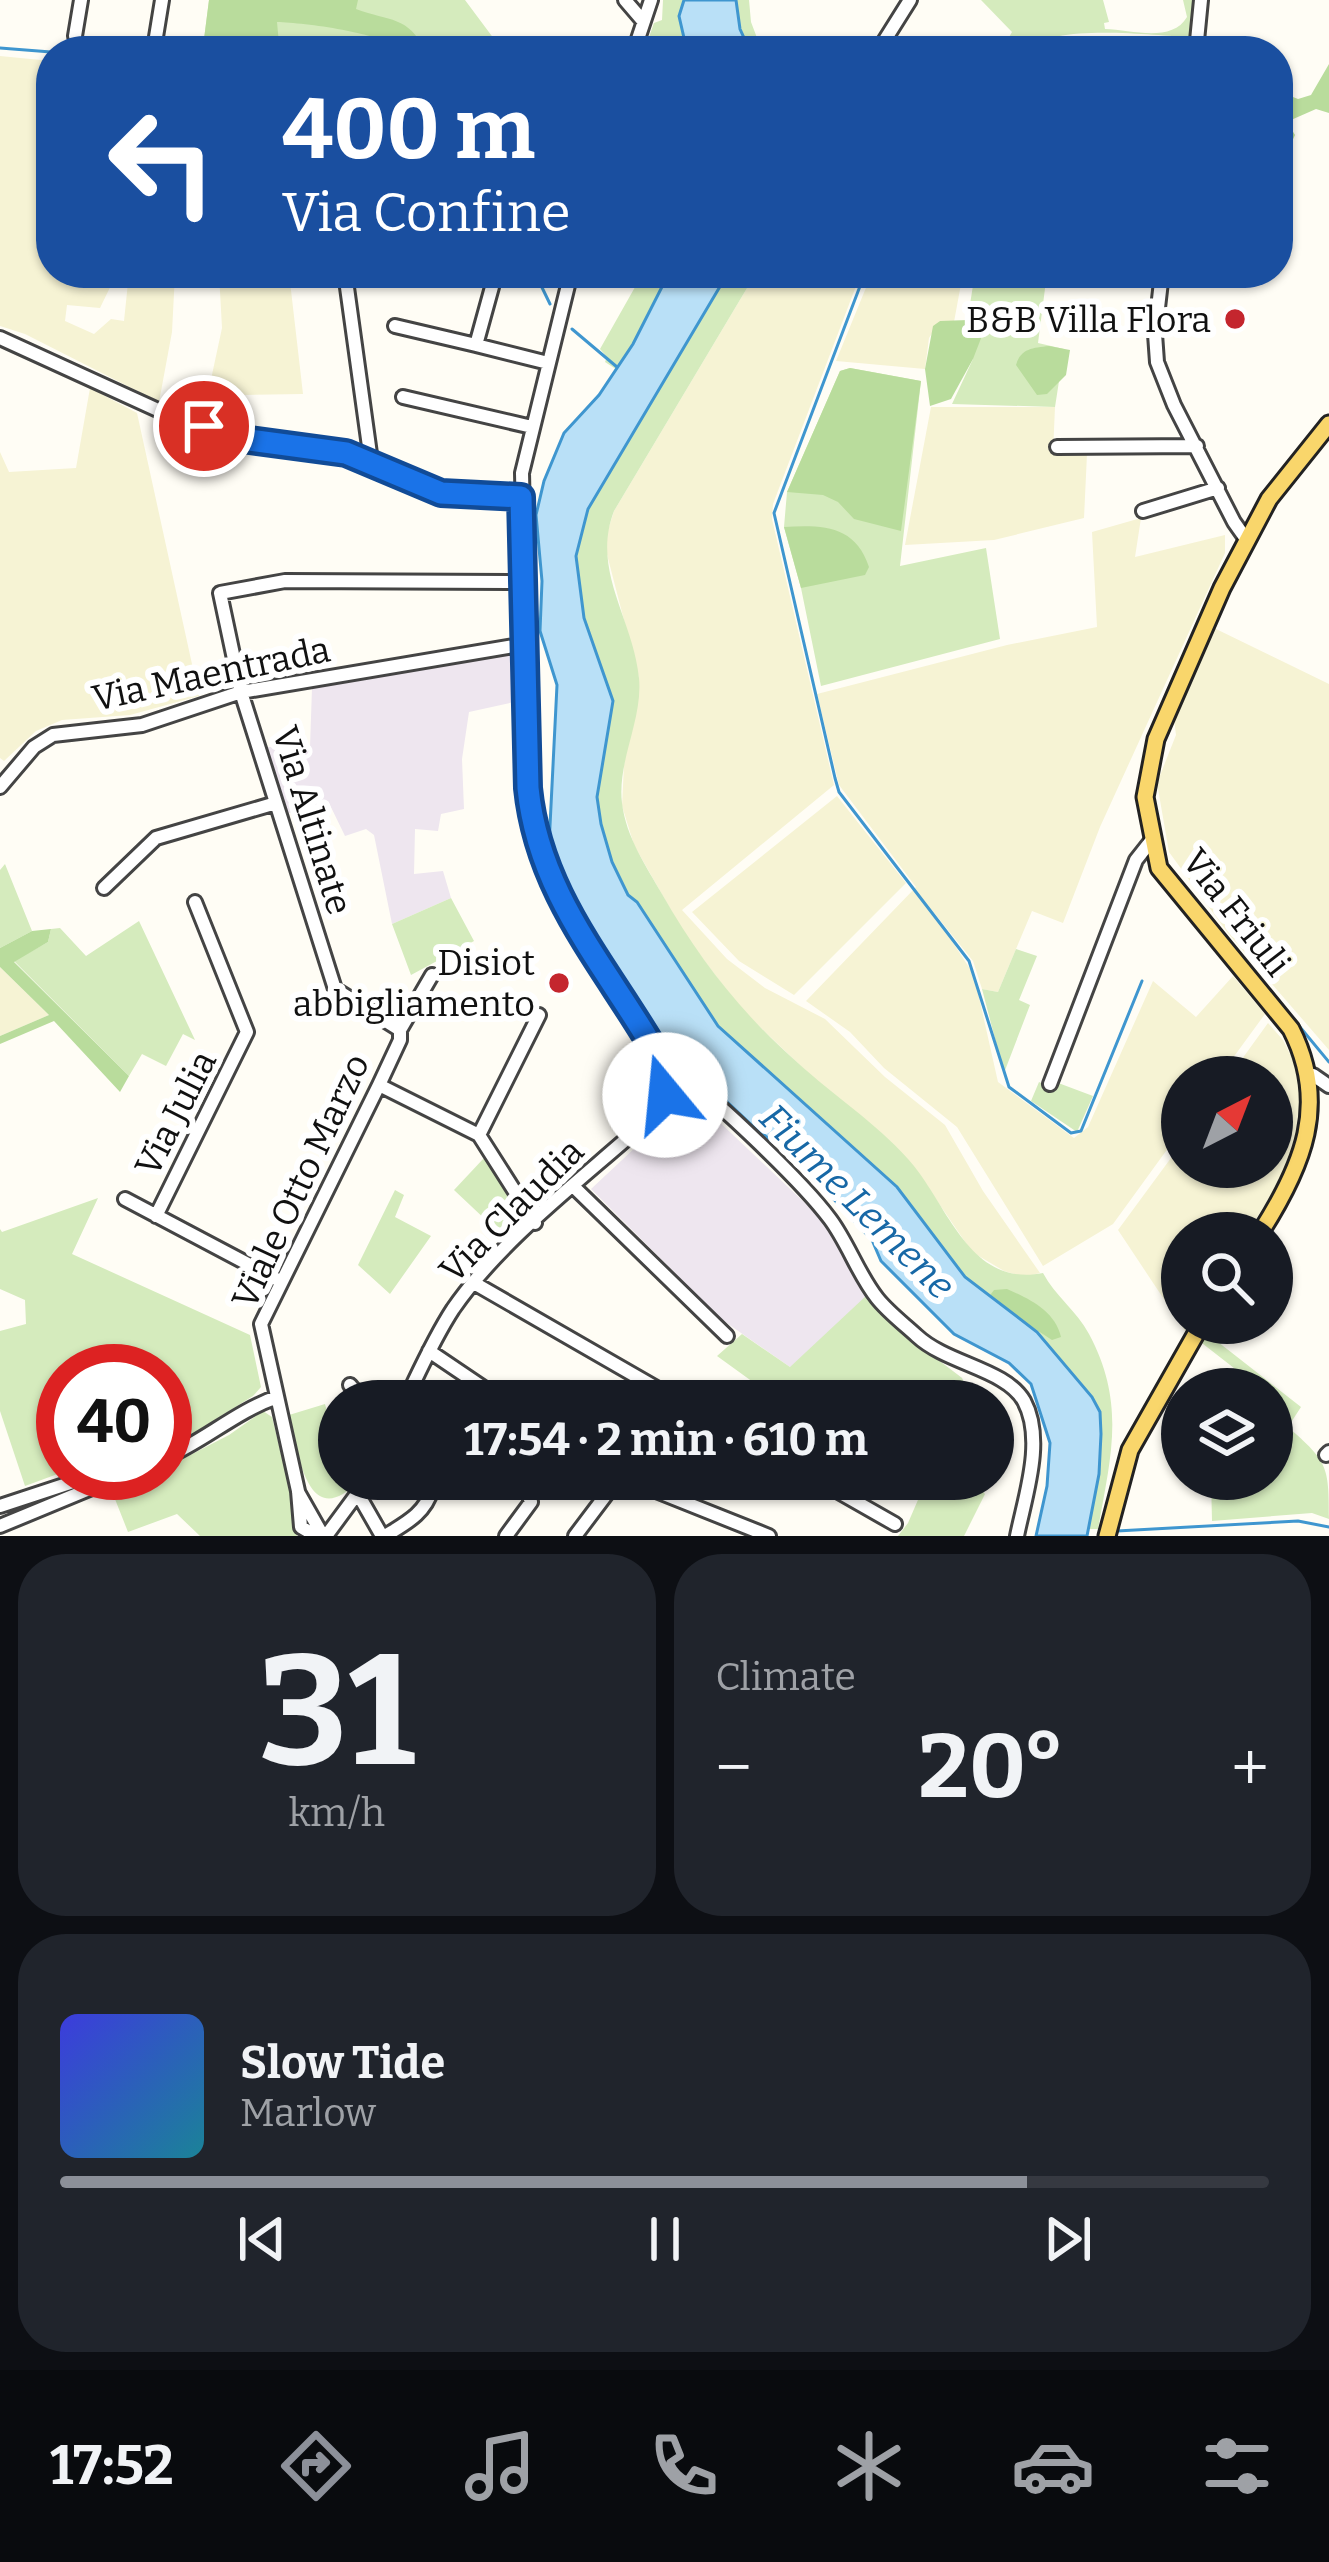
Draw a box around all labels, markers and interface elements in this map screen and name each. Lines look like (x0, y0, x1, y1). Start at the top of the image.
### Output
text: 400 m (282, 79, 535, 180)
icon: left (84, 84, 240, 240)
text: Via Confine (282, 181, 570, 245)
place label: B&B Villa Flora (966, 298, 1211, 342)
marker: B&B Villa Flora (1222, 306, 1248, 332)
pin (153, 375, 255, 477)
icon: arrive (171, 393, 237, 459)
street label: Via Maentrada (88, 627, 335, 721)
street label: Via Altinate (263, 721, 361, 920)
street label: Via Friuli (1173, 840, 1300, 985)
place label: Disiot abbigliamento (293, 941, 535, 1026)
marker: Disiot abbigliamento (546, 970, 572, 996)
position arrow (602, 1032, 728, 1158)
street label: Via Julia (126, 1043, 226, 1183)
street label: Viale Otto Marzo (223, 1047, 379, 1316)
north arrow (1161, 1056, 1293, 1188)
map controls (1161, 1056, 1293, 1500)
water label: Fiume Lemene (750, 1095, 964, 1309)
street label: Via Claudia (430, 1129, 593, 1292)
button: search (1161, 1212, 1293, 1344)
speed limit sign: 40 (36, 1344, 192, 1500)
button: layers (1161, 1368, 1293, 1500)
text: 17:54 · 2 min · 610 m (464, 1413, 868, 1467)
text: 31 (258, 1618, 415, 1805)
text: Climate (716, 1654, 856, 1700)
text: 20° (918, 1713, 1065, 1821)
text: − (716, 1728, 752, 1807)
text: + (1231, 1728, 1269, 1807)
text: km/h (288, 1790, 385, 1836)
text: Slow Tide (240, 2036, 445, 2090)
text: Marlow (240, 2090, 376, 2136)
icon: previous (229, 2206, 295, 2272)
icon: pause (632, 2206, 698, 2272)
icon: next (1035, 2206, 1101, 2272)
icon: directions (274, 2424, 358, 2508)
icon: music (458, 2424, 542, 2508)
icon: phone (642, 2424, 726, 2508)
icon: climate (827, 2424, 911, 2508)
icon: car (1011, 2424, 1095, 2508)
icon: filters (1195, 2424, 1279, 2508)
text: 17:52 (50, 2434, 174, 2498)

